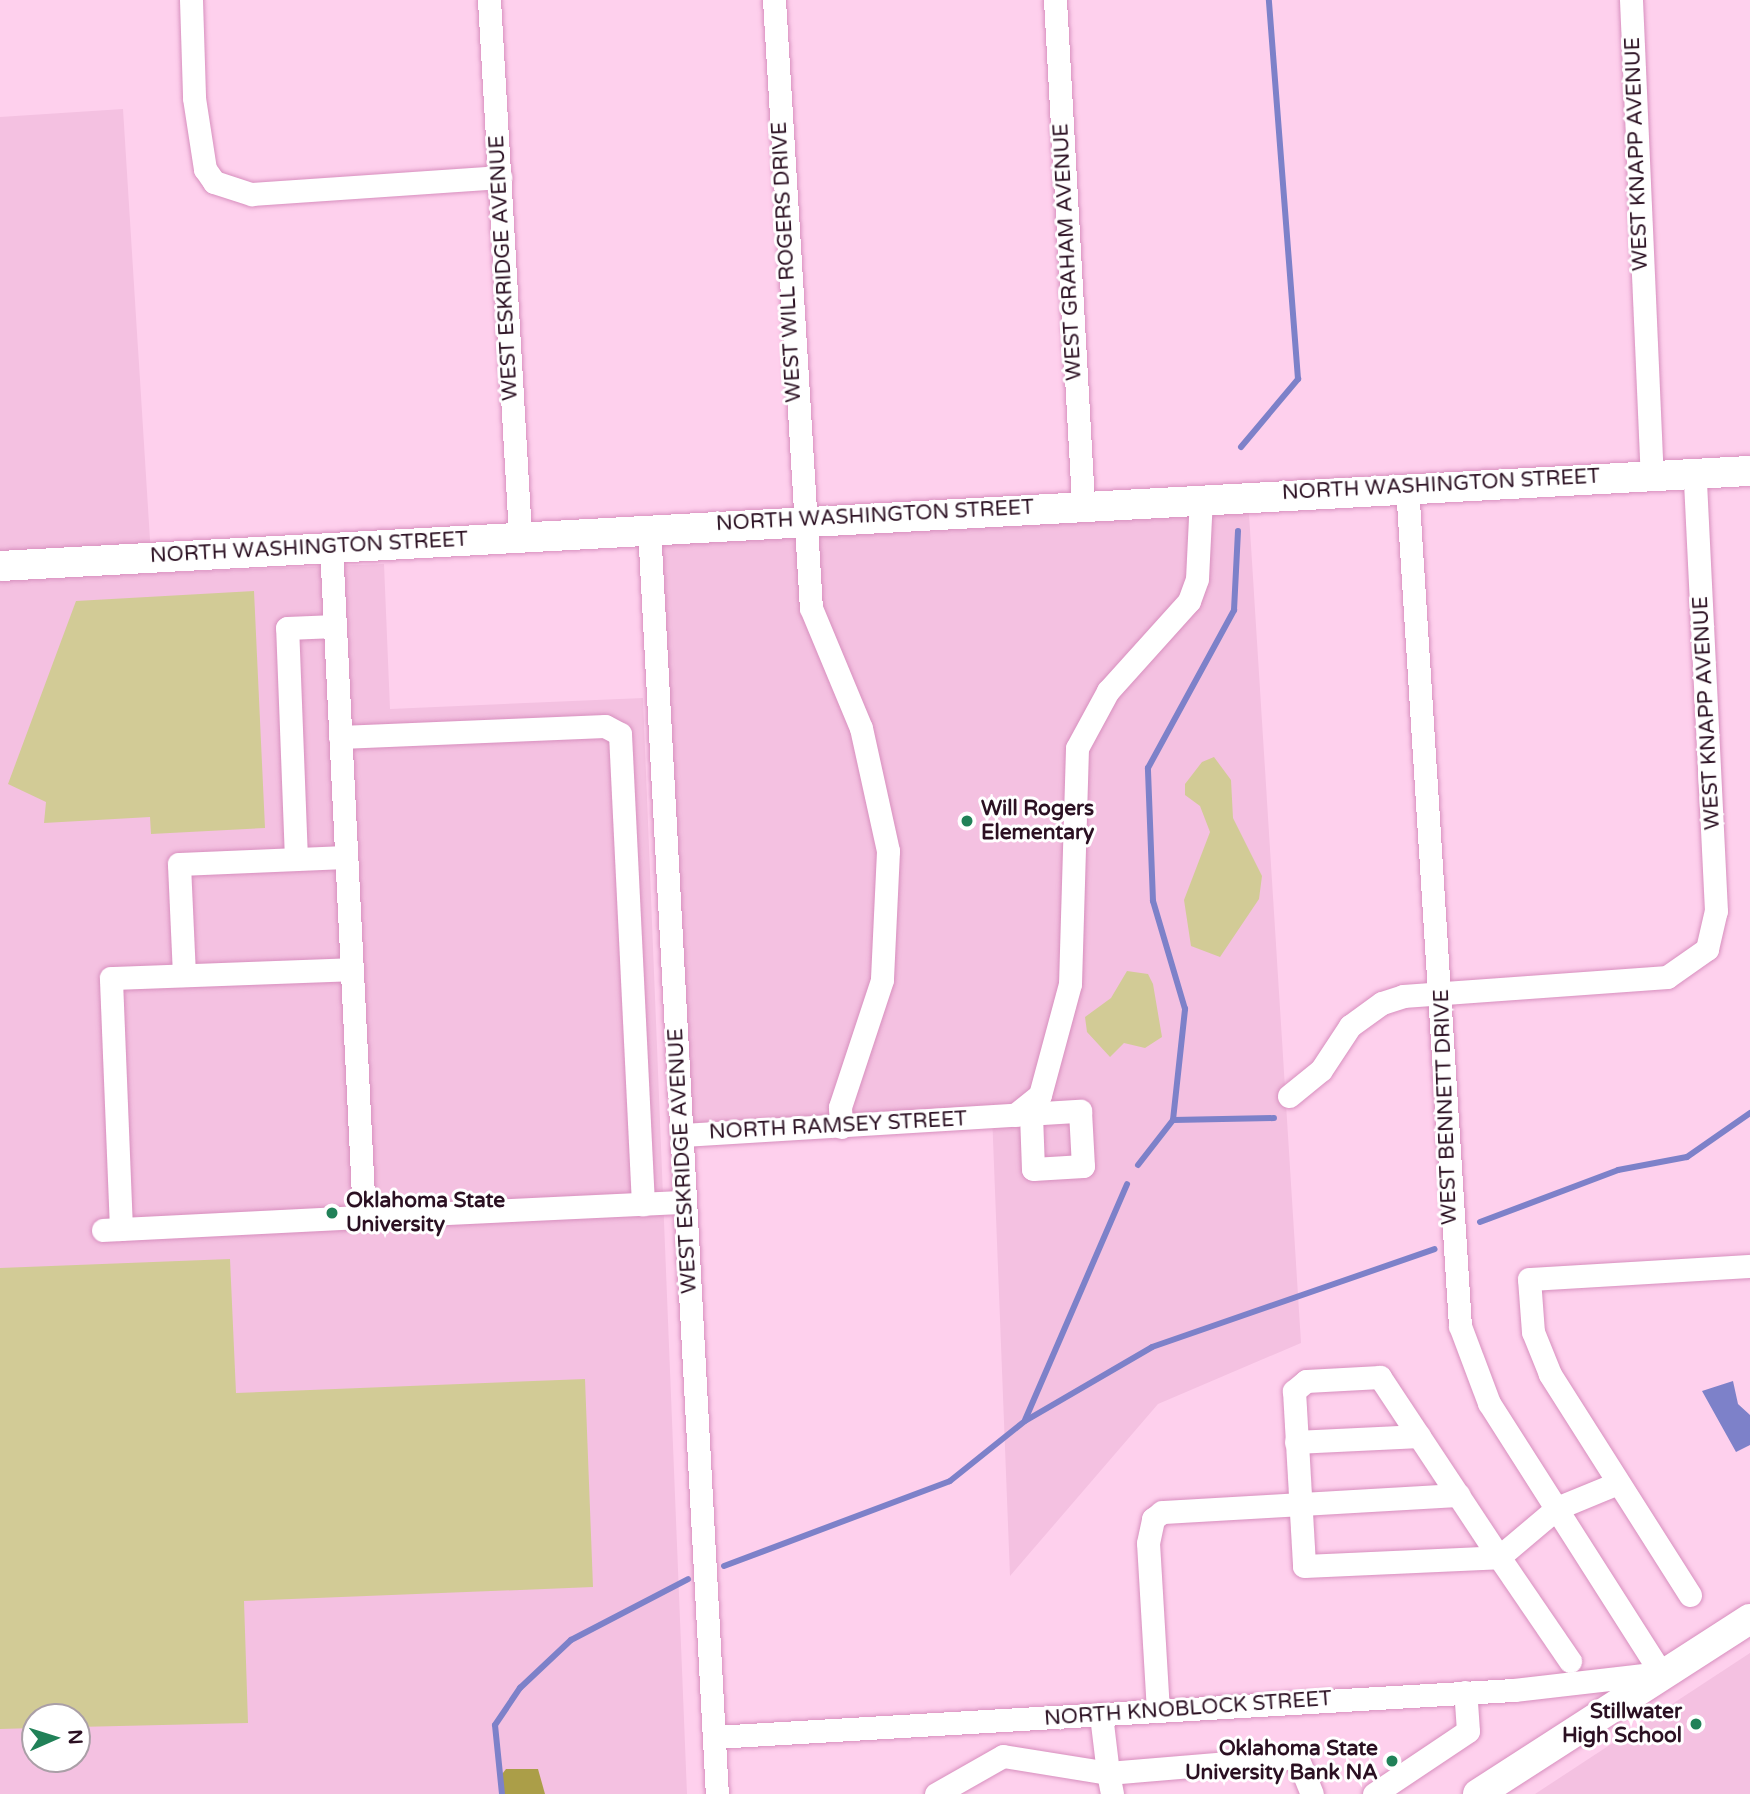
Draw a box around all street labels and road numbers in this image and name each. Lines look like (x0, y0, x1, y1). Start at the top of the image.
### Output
street label: WEST KNAPP AVENUE (1620, 37, 1654, 271)
street label: WEST WILL ROGERS DRIVE (767, 121, 807, 403)
street label: WEST GRAHAM AVENUE (1049, 123, 1087, 381)
street label: WEST ESKRIDGE AVENUE (484, 135, 524, 401)
street label: NORTH WASHINGTON STREET (1281, 464, 1601, 506)
street label: NORTH WASHINGTON STREET (715, 495, 1035, 537)
street label: NORTH WASHINGTON STREET (149, 527, 469, 569)
street label: WEST KNAPP AVENUE (1688, 595, 1726, 831)
street label: WEST BENNETT DRIVE (1429, 989, 1463, 1225)
street label: WEST ESKRIDGE AVENUE (663, 1028, 703, 1294)
street label: NORTH RAMSEY STREET (708, 1107, 968, 1145)
street label: NORTH KNOBLOCK STREET (1043, 1686, 1333, 1732)

